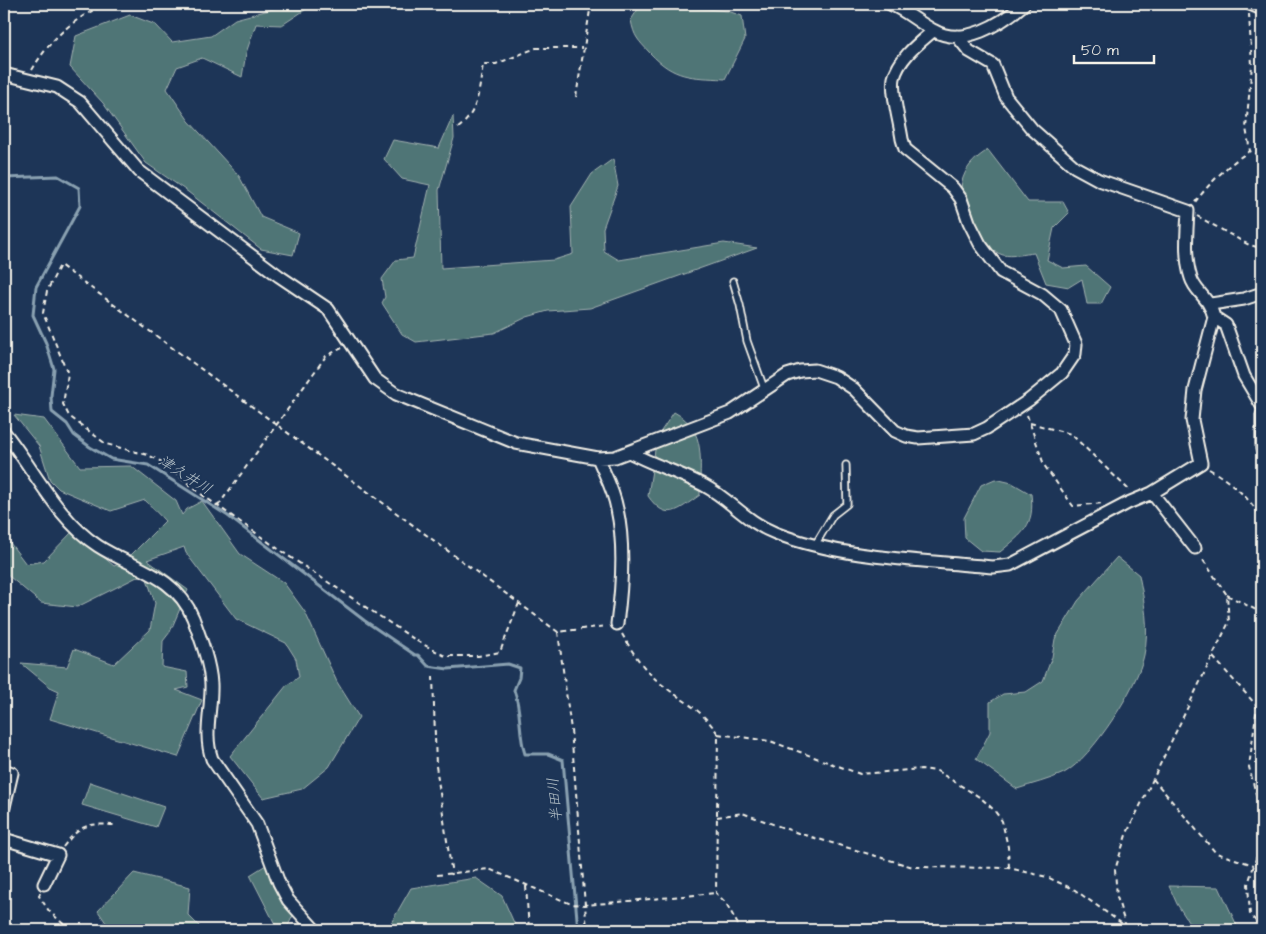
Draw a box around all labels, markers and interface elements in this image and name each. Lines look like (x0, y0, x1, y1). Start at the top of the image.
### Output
scale bar (1074, 32, 1154, 64)
text: 50 m (1081, 40, 1119, 61)
water label: 津久井川 (154, 450, 216, 500)
water label: 半田川 (543, 777, 567, 823)

